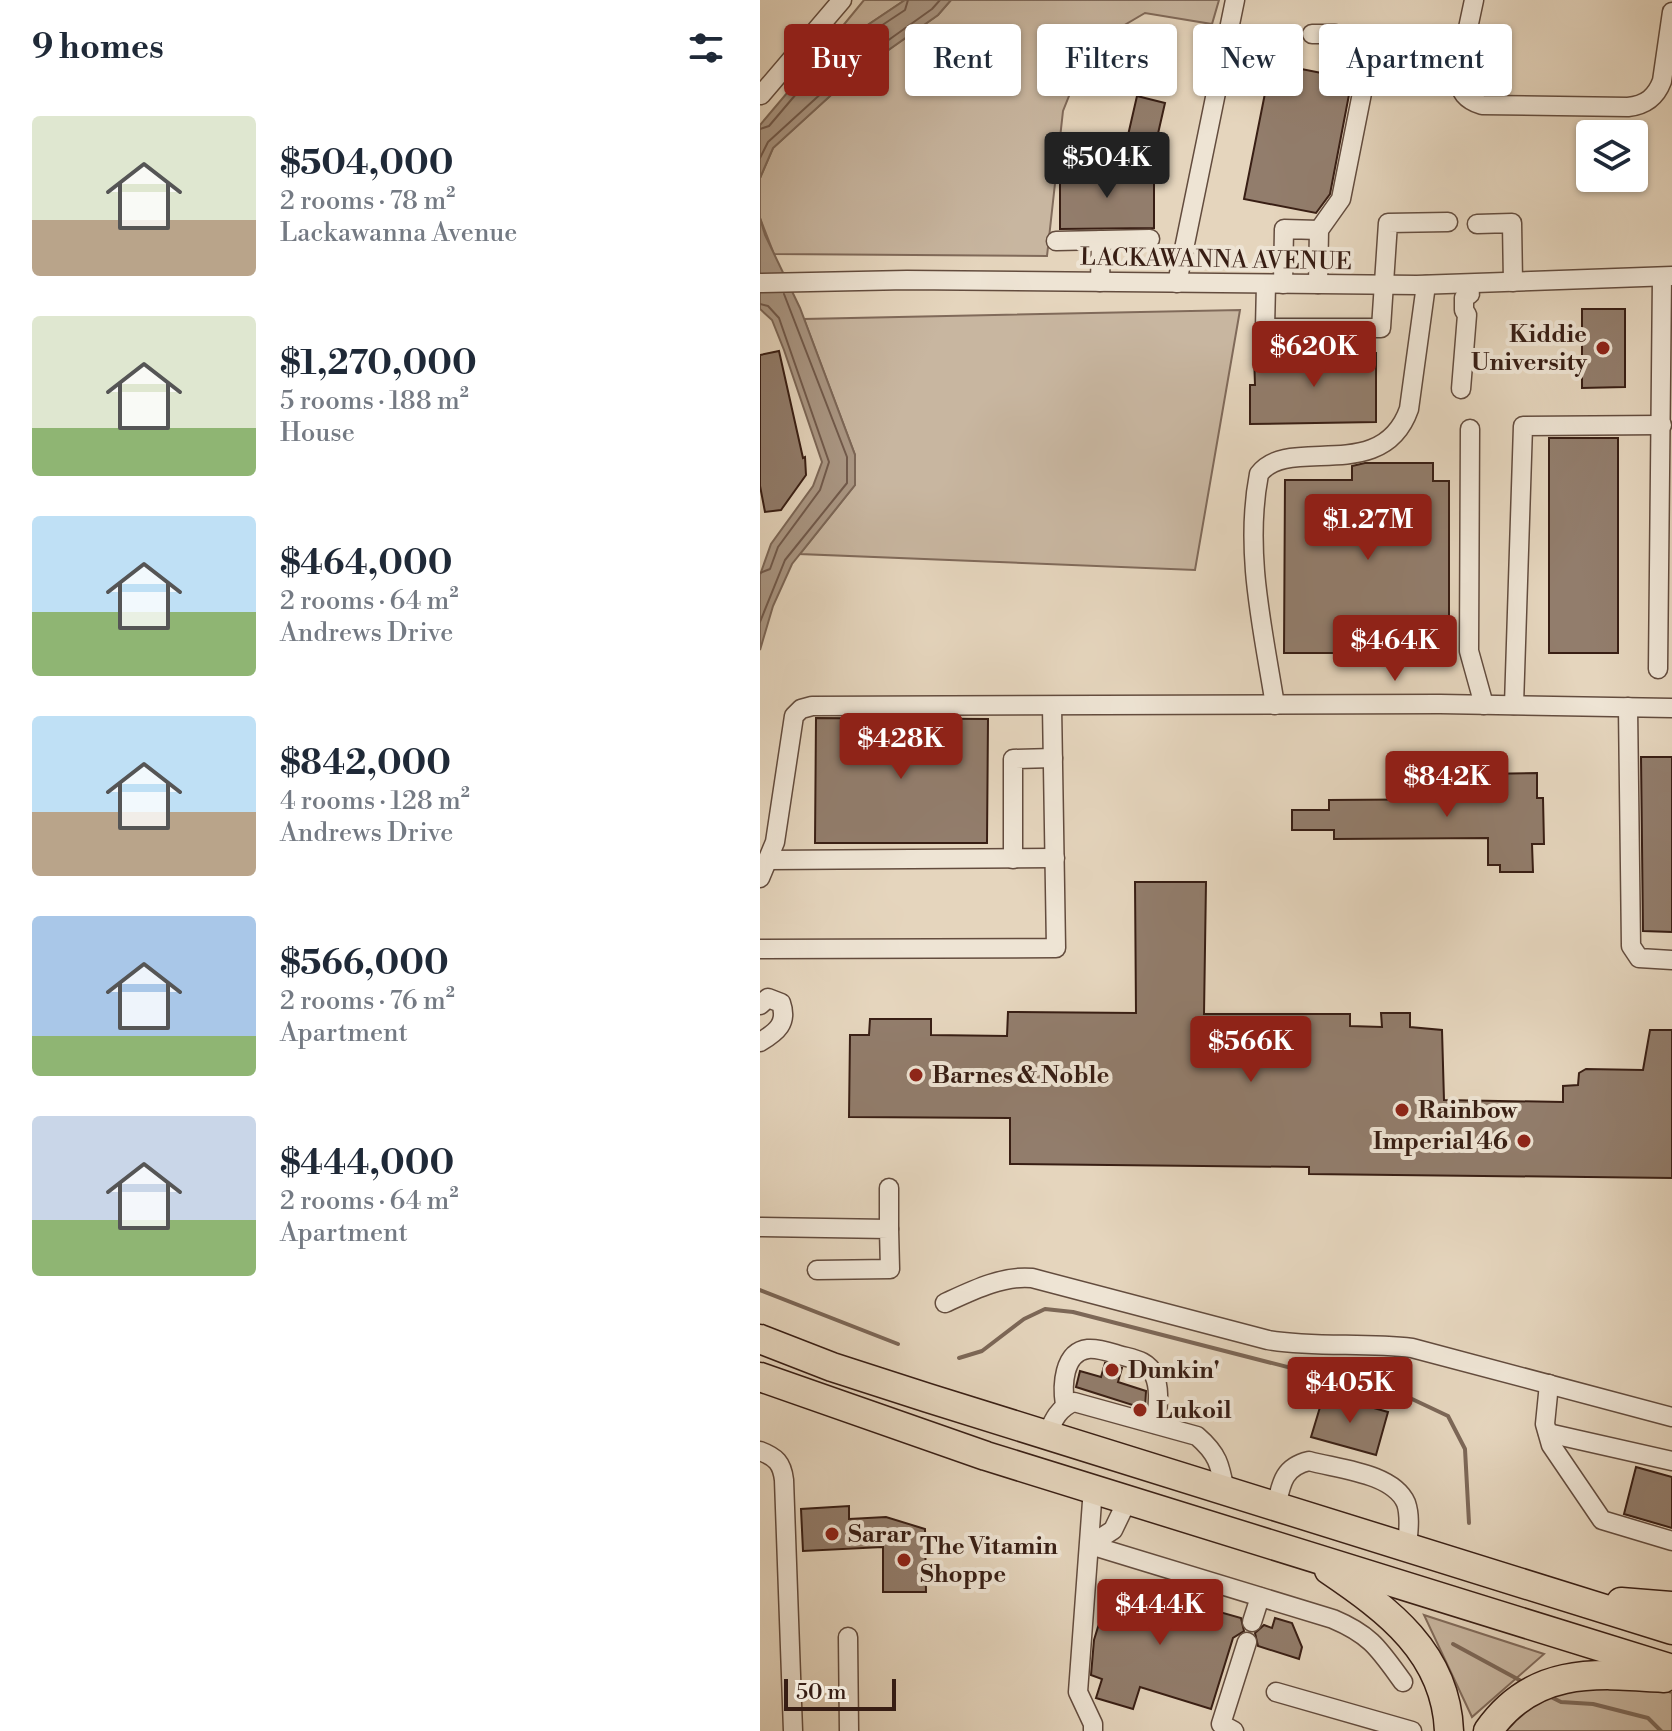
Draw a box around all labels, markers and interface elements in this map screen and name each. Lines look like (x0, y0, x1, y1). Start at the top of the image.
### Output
chip: Buy (784, 24, 889, 96)
chip: Rent (905, 24, 1021, 96)
chip: Filters (1037, 24, 1177, 96)
chip: New (1193, 24, 1303, 96)
chip: Apartment (1319, 24, 1512, 96)
icon: filters (684, 26, 728, 70)
text: 9 homes (32, 27, 164, 69)
map controls (1576, 120, 1648, 192)
button: layers (1576, 120, 1648, 192)
pin: $504K (1051, 132, 1163, 200)
text: $504K (1063, 142, 1151, 174)
text: $504,000 (280, 143, 453, 185)
icon: home (96, 148, 192, 244)
text: 2 rooms · 78 m² (280, 185, 455, 217)
text: Lackawanna Avenue (280, 217, 517, 249)
street label: LACKAWANNA AVENUE (1080, 243, 1352, 277)
place label: Kiddie University (1471, 320, 1588, 378)
pin: $620K (1258, 321, 1370, 389)
text: $620K (1270, 331, 1358, 363)
marker: Kiddie University (1594, 339, 1612, 357)
text: $1,270,000 (280, 343, 477, 385)
icon: home (96, 348, 192, 444)
text: 5 rooms · 188 m² (280, 385, 469, 417)
text: House (280, 417, 355, 449)
pin: $1.27M (1303, 494, 1433, 562)
text: $1.27M (1323, 504, 1413, 536)
text: $464,000 (280, 543, 452, 585)
icon: home (96, 548, 192, 644)
text: 2 rooms · 64 m² (280, 585, 459, 617)
pin: $464K (1339, 615, 1451, 683)
text: Andrews Drive (280, 617, 453, 649)
text: $464K (1351, 625, 1439, 657)
pin: $428K (845, 713, 957, 781)
text: $428K (858, 723, 944, 755)
text: $842,000 (280, 743, 451, 785)
icon: home (96, 748, 192, 844)
pin: $842K (1391, 751, 1503, 819)
text: $842K (1403, 761, 1491, 793)
text: 4 rooms · 128 m² (280, 785, 470, 817)
text: Andrews Drive (280, 817, 453, 849)
text: $566,000 (280, 943, 449, 985)
icon: home (96, 948, 192, 1044)
text: 2 rooms · 76 m² (280, 985, 455, 1017)
pin: $566K (1195, 1016, 1307, 1084)
text: Apartment (280, 1017, 408, 1049)
text: $566K (1208, 1026, 1294, 1058)
place label: Barnes & Noble (932, 1061, 1109, 1091)
marker: Barnes & Noble (907, 1066, 925, 1084)
place label: Rainbow (1418, 1096, 1518, 1126)
marker: Rainbow (1393, 1101, 1411, 1119)
place label: Imperial 46 (1373, 1127, 1508, 1157)
marker: Imperial 46 (1515, 1132, 1533, 1150)
text: $444,000 (280, 1143, 454, 1185)
icon: home (96, 1148, 192, 1244)
text: 2 rooms · 64 m² (280, 1185, 459, 1217)
text: Apartment (280, 1217, 408, 1249)
place label: Dunkin' (1128, 1356, 1220, 1386)
pin: $405K (1294, 1357, 1406, 1425)
marker: Dunkin' (1103, 1361, 1121, 1379)
text: $405K (1306, 1367, 1394, 1399)
place label: Lukoil (1156, 1396, 1232, 1426)
marker: Lukoil (1131, 1401, 1149, 1419)
place label: Sarar (848, 1520, 912, 1550)
marker: Sarar (823, 1525, 841, 1543)
place label: The Vitamin Shoppe (920, 1532, 1058, 1590)
marker: The Vitamin Shoppe (895, 1551, 913, 1569)
pin: $444K (1104, 1579, 1216, 1647)
text: $444K (1115, 1589, 1205, 1621)
scale bar (784, 1675, 896, 1711)
text: 50 m (796, 1679, 847, 1706)

